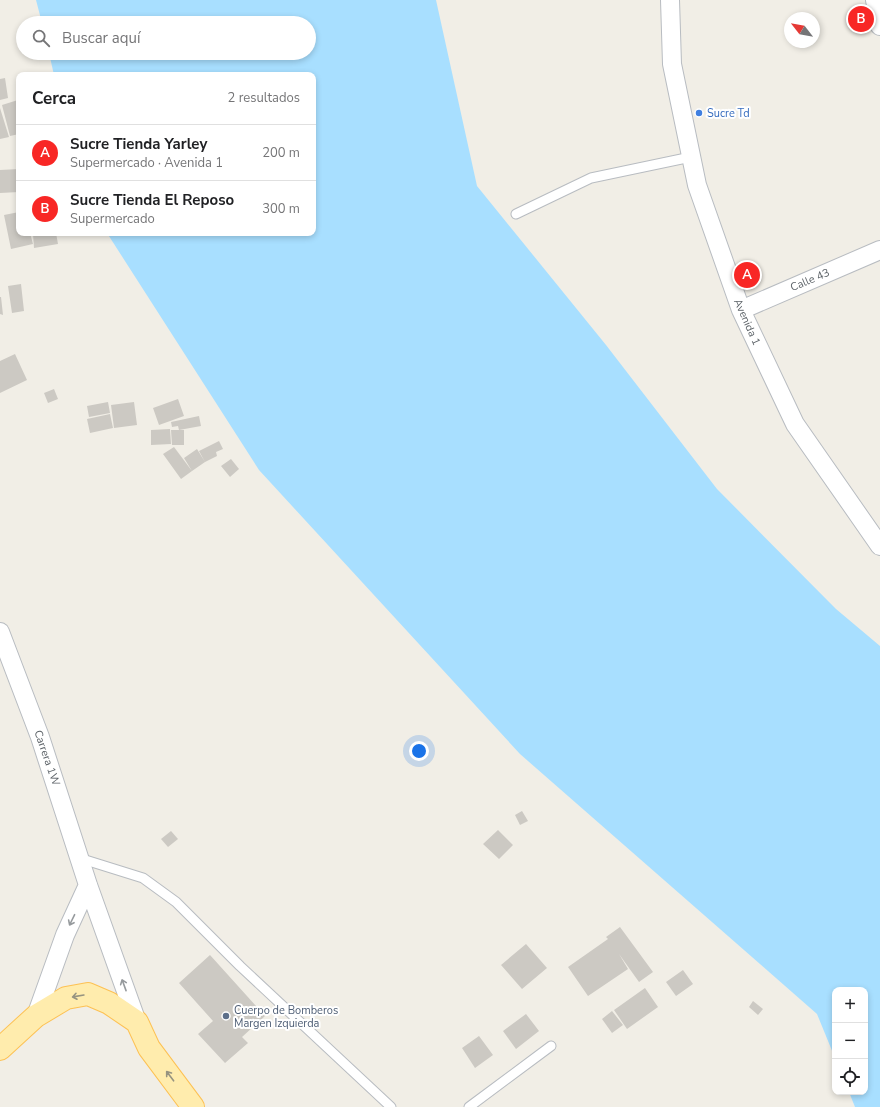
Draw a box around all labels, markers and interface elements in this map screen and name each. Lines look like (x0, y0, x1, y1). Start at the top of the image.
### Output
pin: B (848, 4, 874, 34)
north arrow (784, 12, 820, 48)
search box (16, 16, 316, 60)
icon: search (30, 27, 52, 49)
text: Buscar aquí (62, 28, 140, 48)
text: Cerca (32, 87, 76, 110)
text: 2 resultados (228, 89, 300, 107)
place label: Sucre Td (707, 106, 750, 121)
marker: Sucre Td (694, 108, 704, 118)
text: Sucre Tienda Yarley (70, 134, 207, 154)
text: A (40, 144, 50, 162)
text: 200 m (262, 144, 300, 162)
text: Supermercado · Avenida 1 (70, 154, 223, 172)
text: Sucre Tienda El Reposo (70, 190, 234, 210)
text: B (41, 200, 49, 218)
text: 300 m (262, 200, 300, 218)
text: Supermercado (70, 210, 155, 228)
pin: A (734, 260, 760, 290)
street label: Calle 43 (788, 265, 832, 295)
street label: Avenida 1 (730, 296, 764, 348)
street label: Carrera 1W (30, 728, 64, 788)
your location (409, 741, 429, 761)
one-way arrow (68, 914, 75, 926)
one-way arrow (120, 979, 127, 992)
map controls (832, 987, 868, 1095)
button: + (832, 987, 868, 1023)
one-way arrow (72, 992, 85, 1000)
place label: Cuerpo de Bomberos Margen Izquierda (234, 1003, 338, 1031)
marker: Cuerpo de Bomberos Margen Izquierda (221, 1011, 231, 1021)
button: − (832, 1023, 868, 1059)
button: locate (832, 1059, 868, 1095)
one-way arrow (165, 1070, 174, 1081)

